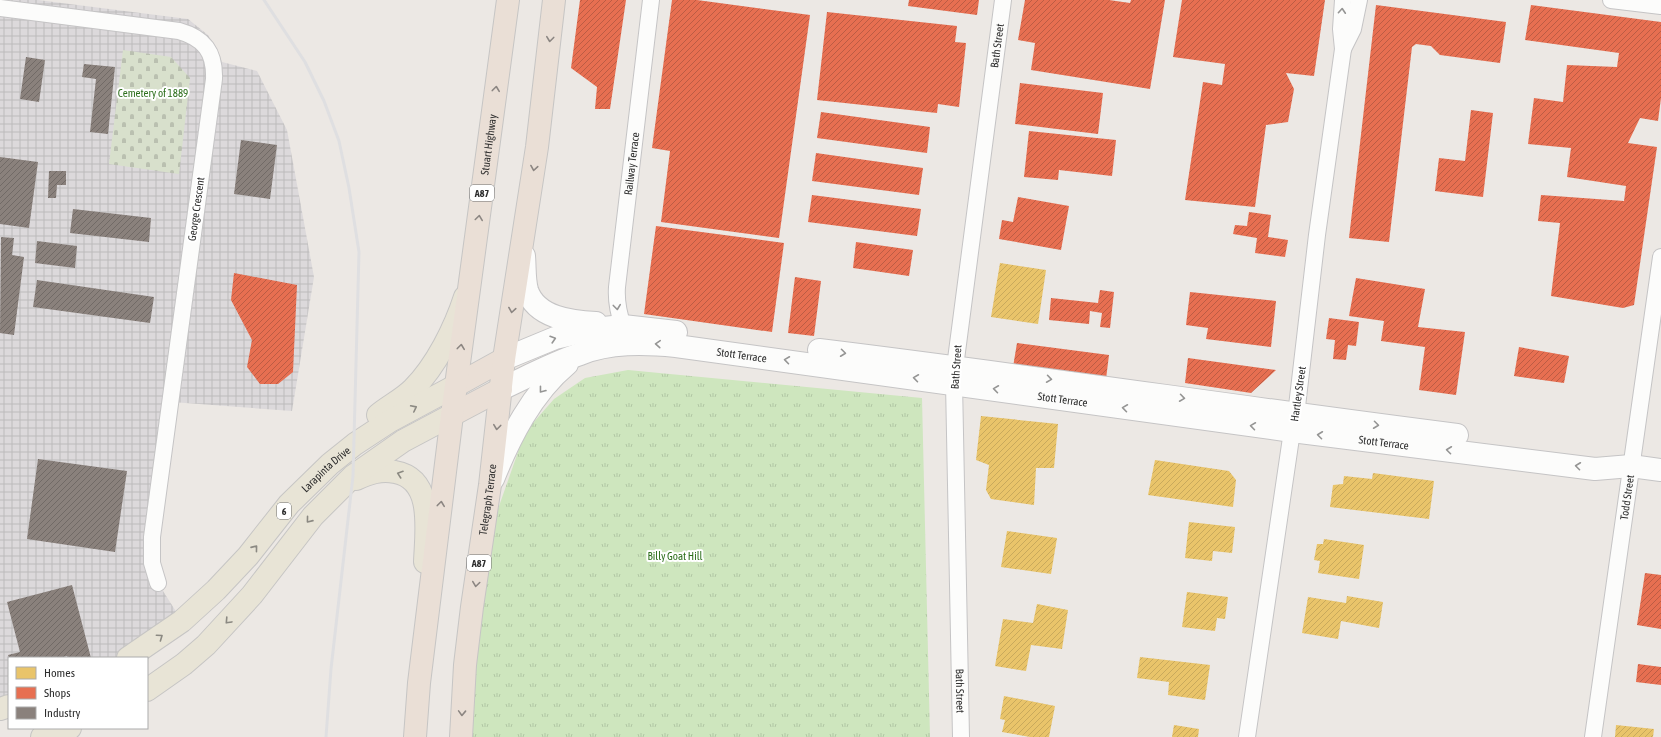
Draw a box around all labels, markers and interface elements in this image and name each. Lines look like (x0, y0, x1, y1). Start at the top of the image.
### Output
one-way arrow (1338, 8, 1347, 14)
street label: Bath Street (988, 23, 1006, 69)
one-way arrow (545, 36, 554, 42)
one-way arrow (492, 86, 501, 92)
park label: Cemetery of 1889 (118, 87, 188, 99)
street label: Stuart Highway (478, 113, 499, 176)
street label: Railway Terrace (622, 132, 641, 196)
one-way arrow (530, 165, 539, 171)
street label: George Crescent (186, 176, 206, 242)
road number: A87 (470, 185, 494, 201)
one-way arrow (474, 215, 483, 221)
one-way arrow (612, 304, 621, 310)
one-way arrow (508, 307, 517, 313)
one-way arrow (550, 335, 557, 344)
one-way arrow (655, 340, 661, 349)
one-way arrow (457, 344, 466, 350)
street label: Bath Street (948, 344, 964, 390)
street label: Stott Terrace (716, 346, 767, 364)
one-way arrow (840, 348, 846, 357)
one-way arrow (784, 356, 790, 365)
street label: Hartley Street (1288, 366, 1308, 422)
one-way arrow (913, 374, 919, 383)
one-way arrow (1046, 374, 1052, 383)
one-way arrow (540, 385, 547, 392)
one-way arrow (993, 385, 999, 394)
street label: Stott Terrace (1037, 390, 1088, 409)
one-way arrow (1179, 393, 1185, 402)
one-way arrow (1122, 404, 1128, 413)
one-way arrow (410, 406, 417, 413)
one-way arrow (1373, 420, 1380, 429)
one-way arrow (1250, 422, 1256, 431)
one-way arrow (493, 424, 502, 431)
one-way arrow (1317, 430, 1323, 439)
street label: Stott Terrace (1358, 433, 1409, 452)
street label: Larapinta Drive (299, 444, 353, 495)
one-way arrow (1446, 445, 1452, 454)
one-way arrow (1575, 462, 1581, 471)
street label: Telegraph Terrace (477, 464, 498, 536)
one-way arrow (397, 470, 404, 479)
street label: Todd Street (1618, 474, 1636, 521)
one-way arrow (437, 501, 446, 507)
road number: 6 (277, 503, 291, 519)
one-way arrow (307, 516, 314, 523)
one-way arrow (250, 546, 257, 553)
park label: Billy Goat Hill (647, 550, 703, 562)
road number: A87 (467, 555, 491, 571)
one-way arrow (472, 581, 481, 587)
one-way arrow (226, 617, 233, 624)
one-way arrow (156, 635, 163, 642)
legend (8, 657, 148, 729)
text: Homes (44, 666, 75, 680)
street label: Bath Street (954, 669, 967, 713)
text: Shops (44, 686, 70, 700)
text: Industry (44, 706, 81, 720)
one-way arrow (458, 710, 467, 716)

